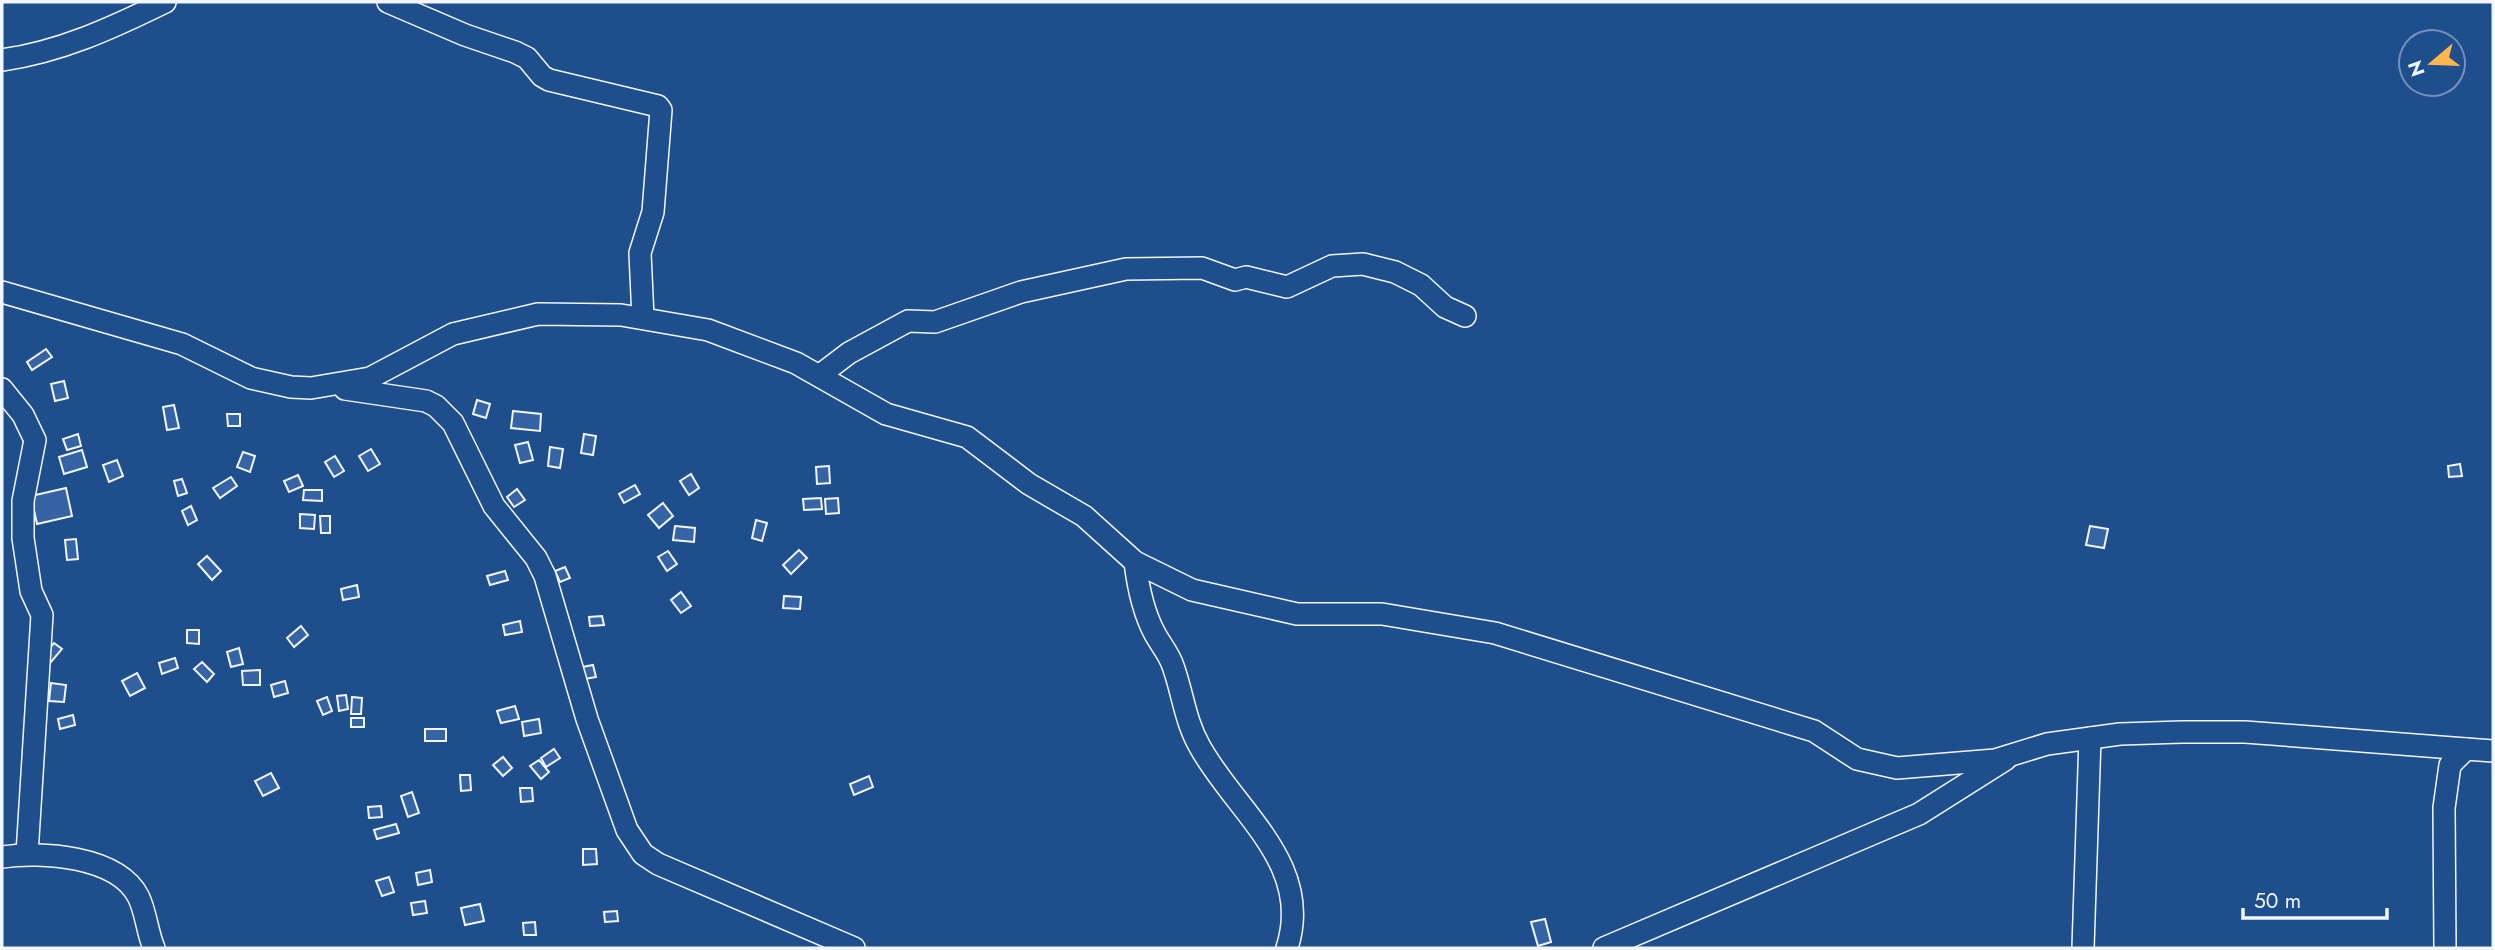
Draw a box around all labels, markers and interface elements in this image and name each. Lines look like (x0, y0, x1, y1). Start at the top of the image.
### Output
north arrow (2397, 28, 2467, 98)
text: N (2401, 57, 2432, 80)
scale bar (2243, 876, 2386, 920)
text: 50 m (2254, 886, 2301, 916)

